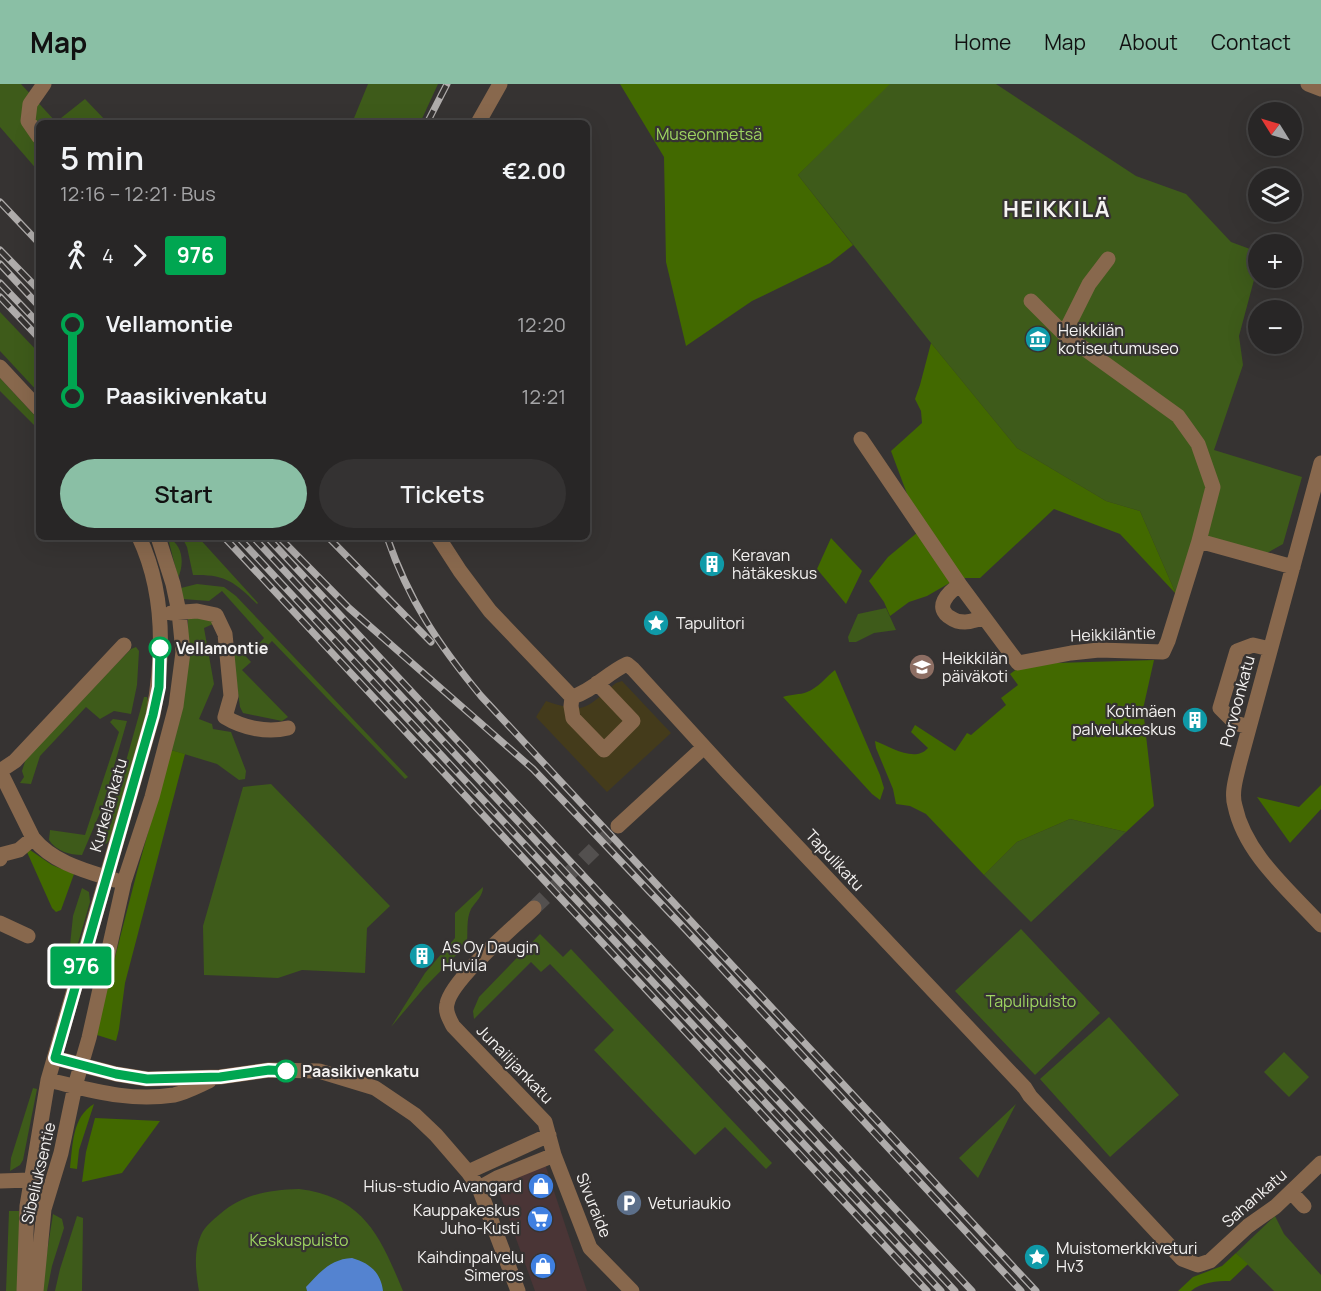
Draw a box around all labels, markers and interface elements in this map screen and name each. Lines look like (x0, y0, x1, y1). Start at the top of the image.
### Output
text: Map (30, 23, 87, 61)
text: Home (954, 28, 1011, 56)
text: Map (1044, 28, 1086, 56)
text: About (1119, 28, 1178, 56)
text: Contact (1211, 28, 1291, 56)
north arrow (1248, 102, 1302, 156)
map controls (1248, 102, 1302, 354)
park label: Museonmetsä (656, 123, 762, 145)
text: 5 min (60, 135, 144, 180)
text: €2.00 (502, 156, 566, 186)
button: layers (1248, 168, 1302, 222)
text: 12:16 – 12:21 · Bus (60, 180, 216, 207)
district label: HEIKKILÄ (1003, 194, 1111, 224)
button: + (1248, 234, 1302, 288)
icon: walk (60, 239, 93, 272)
icon: forward (123, 239, 156, 272)
text: 976 (177, 241, 214, 269)
text: 4 (102, 242, 114, 269)
button: − (1248, 300, 1302, 354)
text: Vellamontie (106, 309, 233, 339)
text: 12:20 (517, 311, 566, 338)
place label: Heikkilän kotiseutumuseo (1058, 319, 1179, 359)
museum icon: Heikkilän kotiseutumuseo (1023, 324, 1053, 354)
text: Paasikivenkatu (106, 381, 267, 411)
text: 12:21 (522, 383, 566, 410)
button: Start (60, 459, 307, 528)
button: Tickets (319, 459, 566, 528)
place label: Keravan hätäkeskus (732, 544, 817, 584)
building icon: Keravan hätäkeskus (697, 549, 727, 579)
place icon: Tapulitori (641, 608, 671, 638)
place label: Tapulitori (676, 612, 745, 634)
street label: Heikkiläntie (1070, 622, 1156, 646)
marker: Vellamontie (149, 637, 171, 659)
place label: Vellamontie (176, 637, 269, 659)
place label: Heikkilän päiväkoti (942, 647, 1008, 687)
school or university icon: Heikkilän päiväkoti (907, 652, 937, 682)
street label: Porvoonkatu (1214, 653, 1260, 749)
place label: Kotimäen palvelukeskus (1072, 700, 1176, 740)
building icon: Kotimäen palvelukeskus (1180, 705, 1210, 735)
street label: Kurkelankatu (84, 756, 132, 854)
street label: Tapulikatu (801, 825, 869, 895)
place label: As Oy Daugin Huvila (442, 936, 539, 976)
building icon: As Oy Daugin Huvila (407, 941, 437, 971)
line badge: 976 (46, 946, 116, 986)
text: 976 (62, 952, 100, 980)
park label: Tapulipuisto (986, 990, 1076, 1012)
street label: Junailijankatu (472, 1020, 558, 1108)
marker: Paasikivenkatu (275, 1060, 297, 1082)
place label: Paasikivenkatu (302, 1060, 419, 1082)
street label: Sibeliuksentie (16, 1120, 60, 1226)
street label: Sahankatu (1217, 1164, 1291, 1232)
street label: Sivuraide (571, 1169, 617, 1241)
shop icon: Hius-studio Avangard (526, 1171, 556, 1201)
place label: Hius-studio Avangard (364, 1175, 522, 1197)
parking icon: Veturiaukio (614, 1188, 644, 1218)
place label: Veturiaukio (648, 1192, 731, 1214)
place label: Kauppakeskus Juho-Kusti (413, 1199, 520, 1239)
supermarket icon: Kauppakeskus Juho-Kusti (525, 1204, 555, 1234)
park label: Keskuspuisto (249, 1229, 349, 1251)
place label: Muistomerkkiveturi Hv3 (1056, 1237, 1197, 1277)
place icon: Muistomerkkiveturi Hv3 (1022, 1242, 1052, 1272)
place label: Kaihdinpalvelu Simeros (417, 1246, 524, 1286)
shop icon: Kaihdinpalvelu Simeros (528, 1251, 558, 1281)

